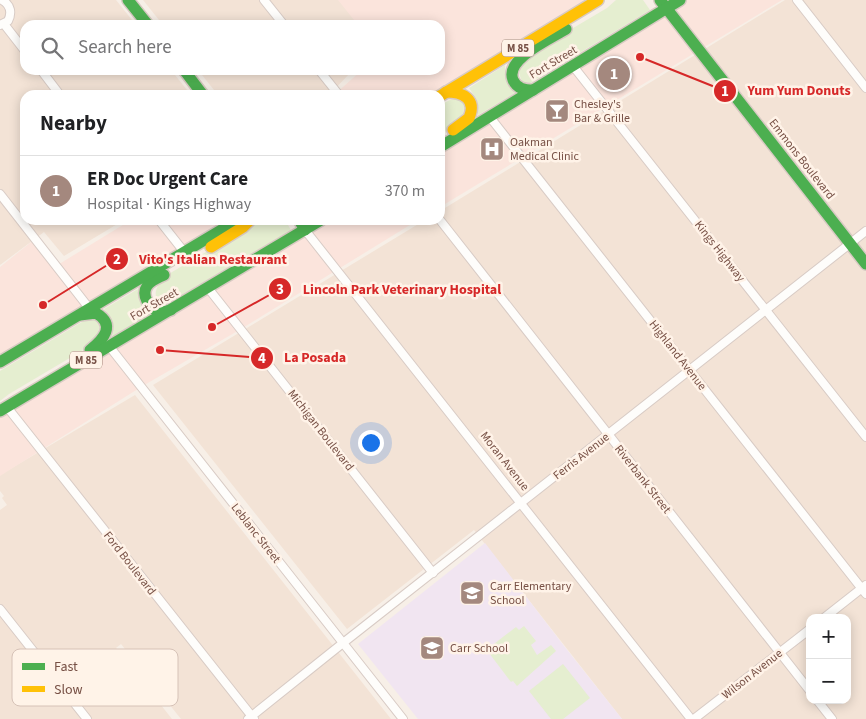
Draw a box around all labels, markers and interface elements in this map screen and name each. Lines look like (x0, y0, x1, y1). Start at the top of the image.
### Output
search box (20, 20, 445, 75)
icon: search (38, 34, 66, 62)
text: Search here (78, 34, 172, 61)
road number: M 85 (502, 40, 534, 56)
street label: Fort Street (526, 42, 580, 83)
pin: 1 (598, 55, 630, 93)
callout: Yum Yum Donuts (712, 76, 860, 105)
text: 1 (721, 81, 729, 102)
text: Yum Yum Donuts (746, 81, 851, 101)
place label: Chesley's Bar & Grille (574, 96, 630, 127)
bar icon: Chesley's Bar & Grille (544, 98, 570, 124)
text: Nearby (40, 108, 107, 138)
street label: Emmons Boulevard (765, 115, 838, 203)
place label: Oakman Medical Clinic (510, 134, 580, 165)
hospital icon: Oakman Medical Clinic (479, 136, 505, 162)
text: ER Doc Urgent Care (87, 166, 248, 193)
text: 1 (52, 180, 60, 202)
text: 370 m (385, 180, 425, 202)
text: Hospital · Kings Highway (87, 193, 251, 215)
street label: Kings Highway (690, 217, 749, 286)
callout: Vito's Italian Restaurant (104, 244, 297, 273)
text: 2 (113, 249, 121, 270)
text: Vito's Italian Restaurant (138, 250, 288, 270)
callout: Lincoln Park Veterinary Hospital (267, 275, 511, 304)
text: 3 (276, 279, 284, 300)
text: Lincoln Park Veterinary Hospital (303, 280, 501, 300)
street label: Fort Street (127, 284, 181, 325)
street label: Highland Avenue (645, 317, 711, 394)
callout: La Posada (249, 343, 356, 372)
text: 4 (258, 348, 266, 369)
text: La Posada (284, 348, 346, 368)
road number: M 85 (70, 352, 102, 368)
street label: Michigan Boulevard (283, 386, 358, 474)
street label: Moran Avenue (476, 428, 533, 495)
street label: Ferris Avenue (550, 429, 613, 484)
your location (358, 430, 384, 456)
street label: Riverbank Street (610, 441, 675, 517)
street label: Leblanc Street (227, 500, 284, 567)
street label: Ford Boulevard (99, 528, 160, 599)
place label: Carr Elementary School (490, 578, 572, 609)
school or university icon: Carr Elementary School (459, 580, 485, 606)
map controls (806, 614, 851, 704)
button: + (806, 614, 851, 659)
school or university icon: Carr School (419, 635, 445, 661)
place label: Carr School (450, 640, 508, 657)
street label: Wilson Avenue (718, 645, 786, 704)
legend (12, 649, 178, 706)
text: Fast (54, 657, 78, 677)
button: − (806, 659, 851, 704)
text: Slow (54, 680, 83, 700)

